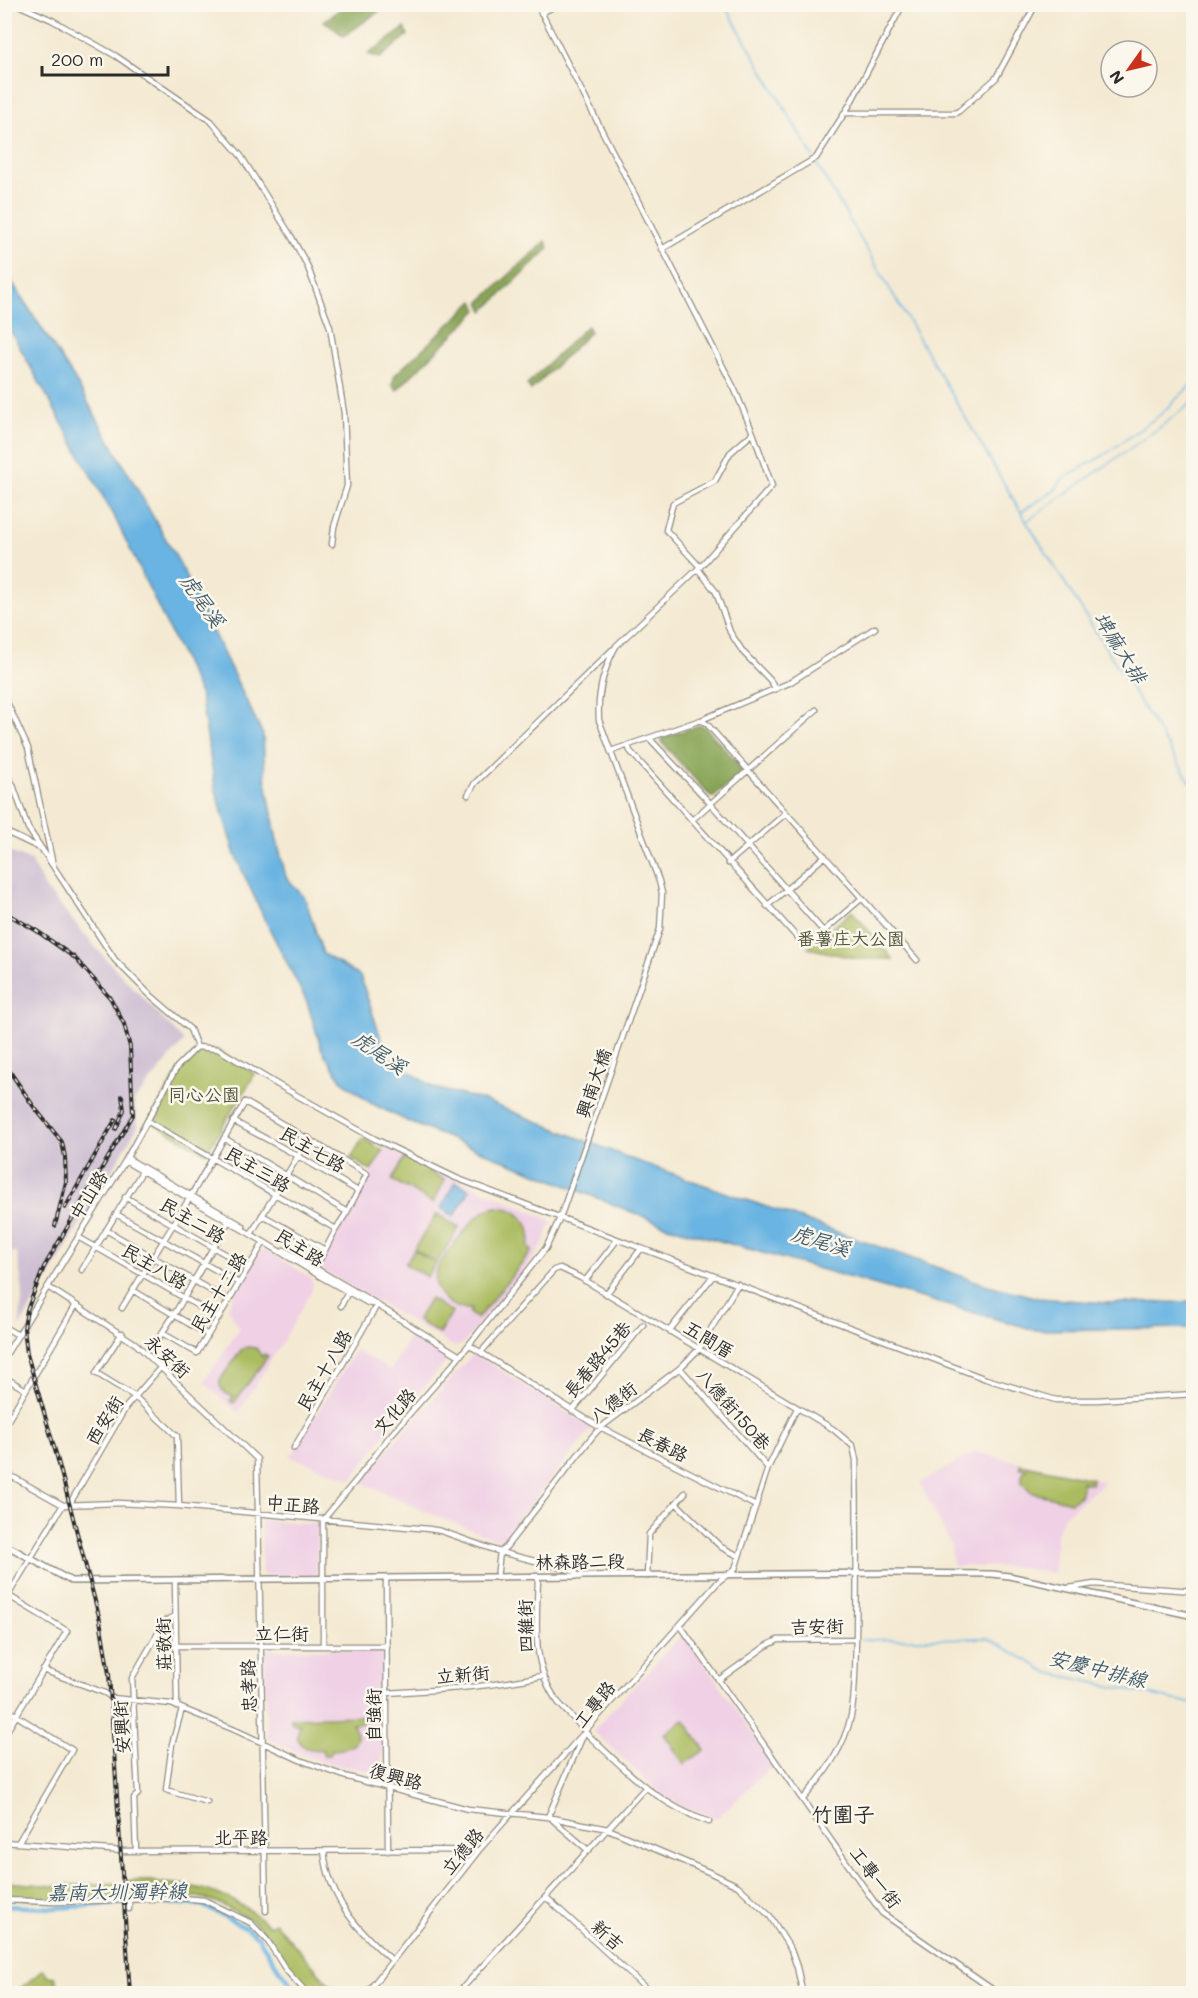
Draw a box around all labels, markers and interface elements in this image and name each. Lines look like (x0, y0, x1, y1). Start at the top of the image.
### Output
scale bar (42, 39, 168, 77)
north arrow (1099, 39, 1159, 99)
text: 200 m (51, 47, 103, 71)
text: N (1104, 67, 1128, 89)
water label: 虎尾溪 (175, 568, 231, 633)
water label: 埤麻大排 (1089, 606, 1154, 690)
park label: 番薯庄大公園 (797, 926, 905, 950)
water label: 虎尾溪 (348, 1024, 413, 1080)
street label: 興南大橋 (570, 1045, 616, 1121)
park label: 同心公園 (168, 1082, 240, 1106)
street label: 民主七路 (276, 1121, 350, 1177)
street label: 民主三路 (221, 1141, 295, 1197)
street label: 中山路 (64, 1166, 112, 1224)
street label: 民主二路 (156, 1192, 230, 1248)
water label: 虎尾溪 (789, 1219, 854, 1261)
street label: 民主路 (271, 1223, 329, 1271)
street label: 民主八路 (118, 1238, 192, 1294)
street label: 民主十二路 (185, 1247, 251, 1337)
street label: 五間厝 (680, 1315, 738, 1363)
street label: 長春路45巷 (558, 1316, 636, 1402)
street label: 民主十八路 (291, 1325, 357, 1415)
street label: 永安街 (140, 1329, 196, 1383)
street label: 八德街150巷 (692, 1363, 776, 1455)
street label: 八德街 (584, 1376, 642, 1428)
street label: 文化路 (367, 1383, 421, 1439)
street label: 西安街 (80, 1391, 128, 1449)
street label: 長春路 (633, 1421, 693, 1467)
street label: 中正路 (265, 1490, 321, 1518)
street label: 林森路二段 (535, 1548, 625, 1574)
street label: 四維街 (513, 1599, 537, 1653)
street label: 吉安街 (790, 1614, 844, 1638)
street label: 莊敬街 (151, 1617, 175, 1671)
street label: 立仁街 (255, 1621, 309, 1645)
water label: 安慶中排線 (1046, 1643, 1151, 1693)
street label: 忠孝路 (235, 1659, 261, 1713)
street label: 立新街 (435, 1660, 491, 1688)
street label: 工專路 (568, 1675, 620, 1733)
street label: 自強街 (361, 1688, 385, 1742)
street label: 安興街 (108, 1699, 134, 1755)
street label: 復興路 (367, 1757, 425, 1795)
district label: 竹圍子 (812, 1800, 875, 1827)
street label: 立德路 (435, 1823, 489, 1879)
street label: 北平路 (214, 1825, 268, 1849)
street label: 工專一街 (845, 1841, 907, 1913)
water label: 嘉南大圳濁幹線 (47, 1877, 188, 1905)
street label: 新吉 (587, 1914, 629, 1956)

